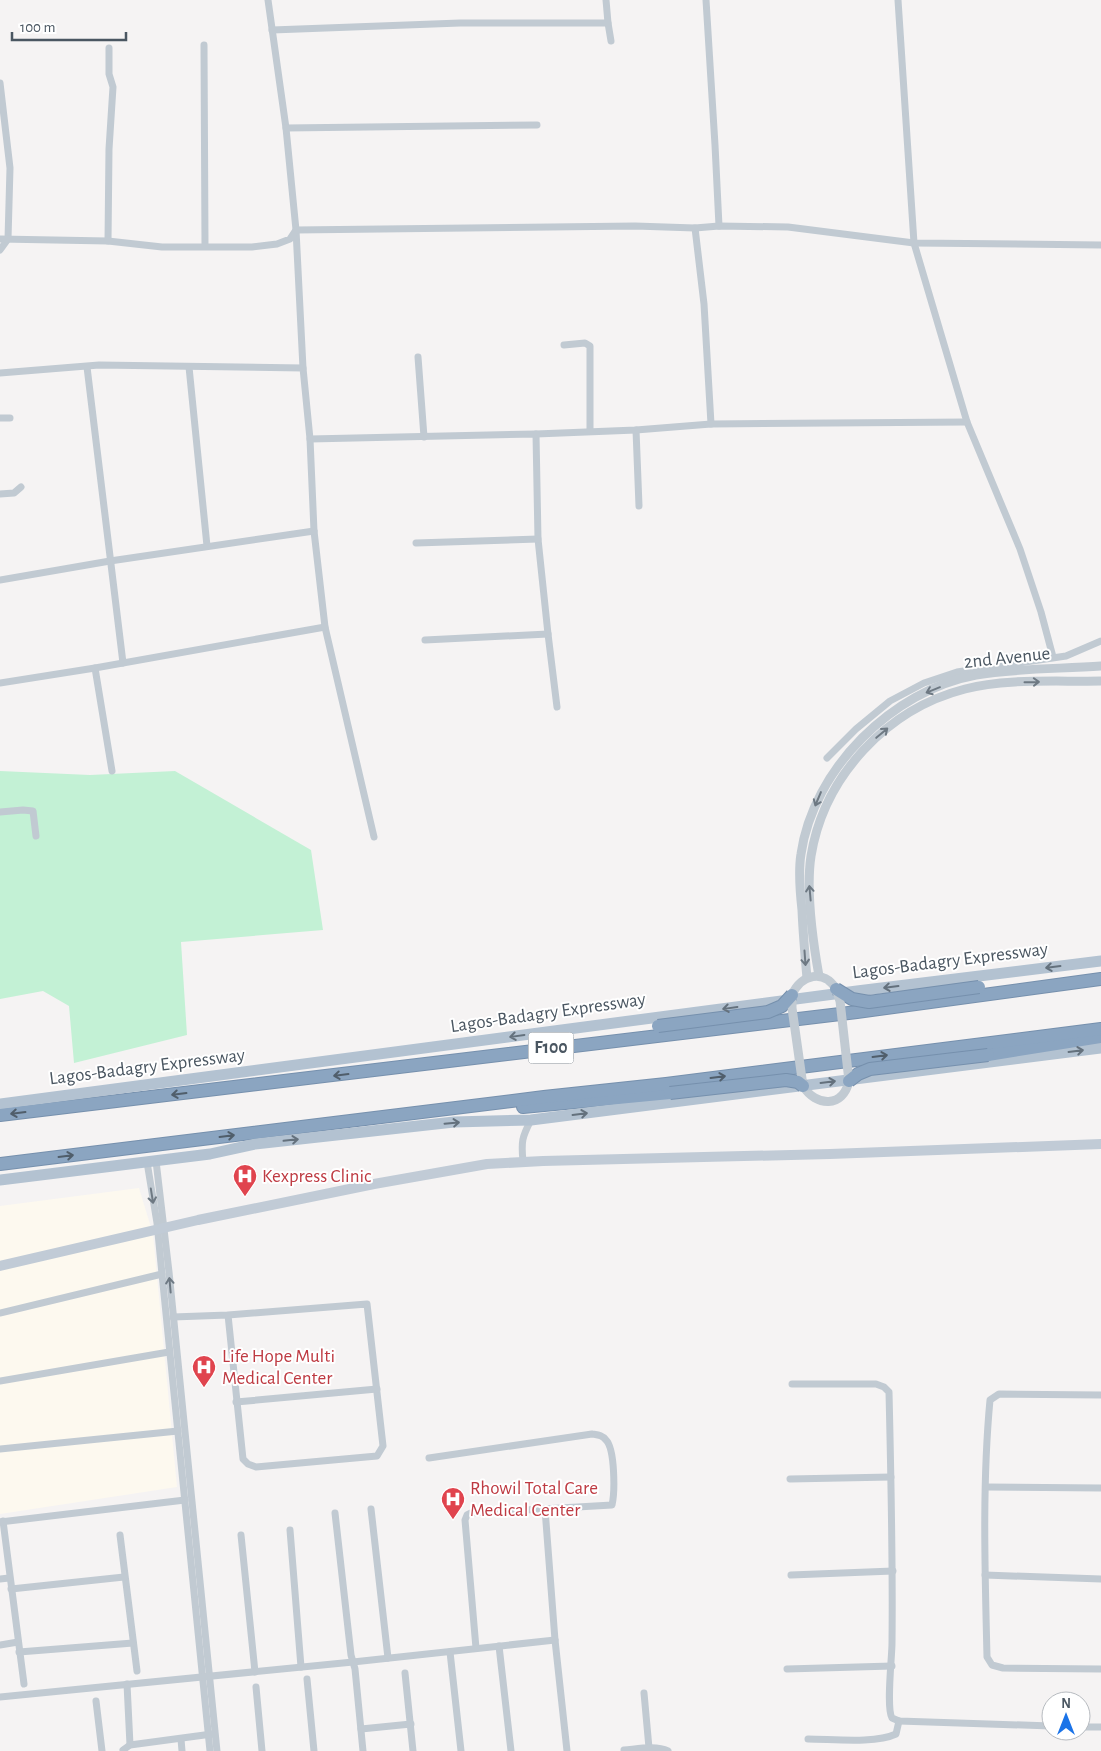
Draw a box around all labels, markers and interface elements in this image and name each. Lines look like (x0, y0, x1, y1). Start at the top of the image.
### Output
scale bar (12, 10, 126, 42)
text: 100 m (20, 20, 55, 35)
street label: 2nd Avenue (963, 644, 1051, 672)
one-way arrow (1024, 678, 1040, 687)
one-way arrow (925, 686, 940, 695)
one-way arrow (875, 727, 888, 738)
one-way arrow (813, 791, 823, 806)
one-way arrow (805, 886, 815, 902)
street label: Lagos-Badagry Expressway (851, 940, 1049, 982)
one-way arrow (801, 950, 810, 966)
one-way arrow (1045, 962, 1061, 972)
one-way arrow (884, 982, 900, 992)
street label: Lagos-Badagry Expressway (449, 990, 647, 1036)
one-way arrow (723, 1003, 739, 1013)
one-way arrow (509, 1031, 525, 1041)
road number: F100 (528, 1032, 574, 1064)
street label: Lagos-Badagry Expressway (48, 1046, 246, 1088)
one-way arrow (1067, 1046, 1083, 1056)
one-way arrow (871, 1051, 887, 1061)
one-way arrow (333, 1070, 349, 1080)
one-way arrow (710, 1072, 726, 1082)
one-way arrow (819, 1077, 835, 1087)
one-way arrow (172, 1089, 188, 1099)
one-way arrow (10, 1108, 26, 1118)
one-way arrow (571, 1109, 587, 1119)
one-way arrow (444, 1118, 460, 1127)
one-way arrow (219, 1131, 235, 1141)
one-way arrow (283, 1135, 299, 1145)
one-way arrow (57, 1151, 73, 1161)
hospital icon: Kexpress Clinic (232, 1163, 258, 1197)
place label: Kexpress Clinic (262, 1167, 371, 1186)
one-way arrow (147, 1188, 157, 1204)
one-way arrow (166, 1277, 175, 1293)
place label: Life Hope Multi Medical Center (222, 1347, 335, 1388)
hospital icon: Life Hope Multi Medical Center (191, 1354, 217, 1388)
place label: Rhowil Total Care Medical Center (470, 1479, 598, 1520)
hospital icon: Rhowil Total Care Medical Center (440, 1486, 466, 1520)
north arrow (1041, 1691, 1091, 1741)
text: N (1061, 1697, 1071, 1711)

